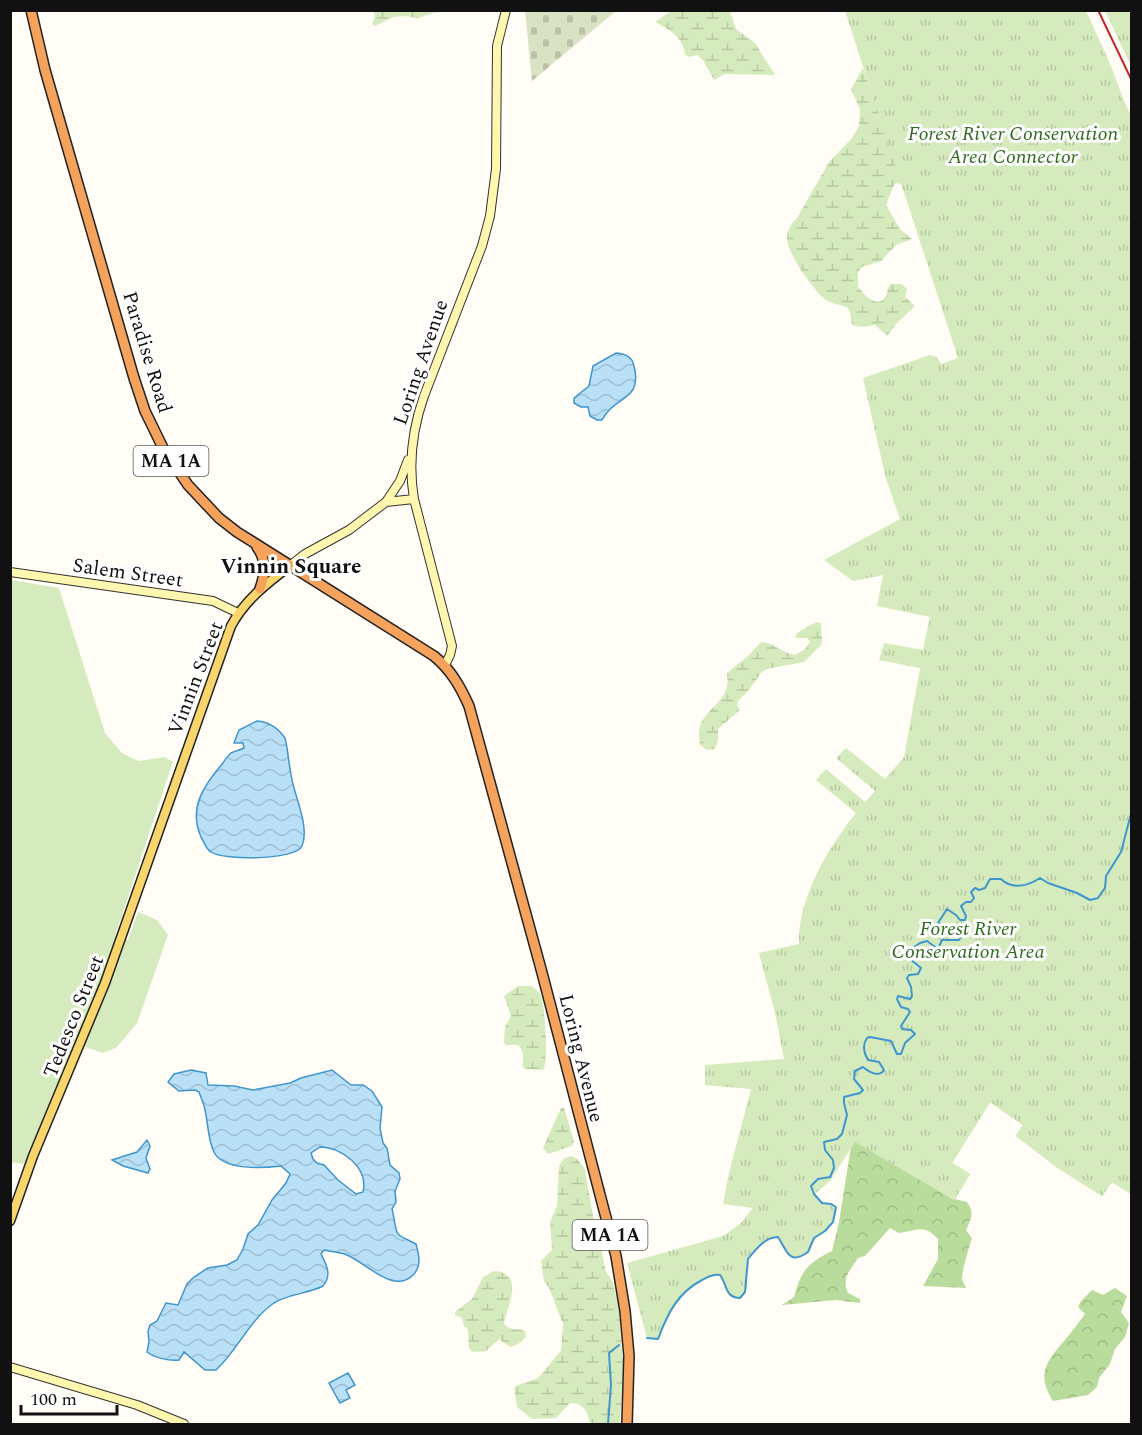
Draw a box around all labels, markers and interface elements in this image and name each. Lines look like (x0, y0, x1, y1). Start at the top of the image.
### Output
park label: Forest River Conservation Area Connector (908, 119, 1119, 172)
street label: Paradise Road (114, 288, 180, 417)
street label: Loring Avenue (385, 295, 456, 429)
road number: MA 1A (134, 446, 208, 476)
street label: Salem Street (71, 550, 185, 596)
district label: Vinnin Square (221, 551, 361, 583)
street label: Vinnin Street (160, 617, 231, 740)
park label: Forest River Conservation Area (891, 914, 1045, 967)
street label: Tedesco Street (36, 951, 112, 1082)
street label: Loring Avenue (551, 991, 611, 1125)
road number: MA 1A (572, 1220, 648, 1250)
scale bar (21, 1378, 117, 1416)
text: 100 m (30, 1386, 77, 1413)

